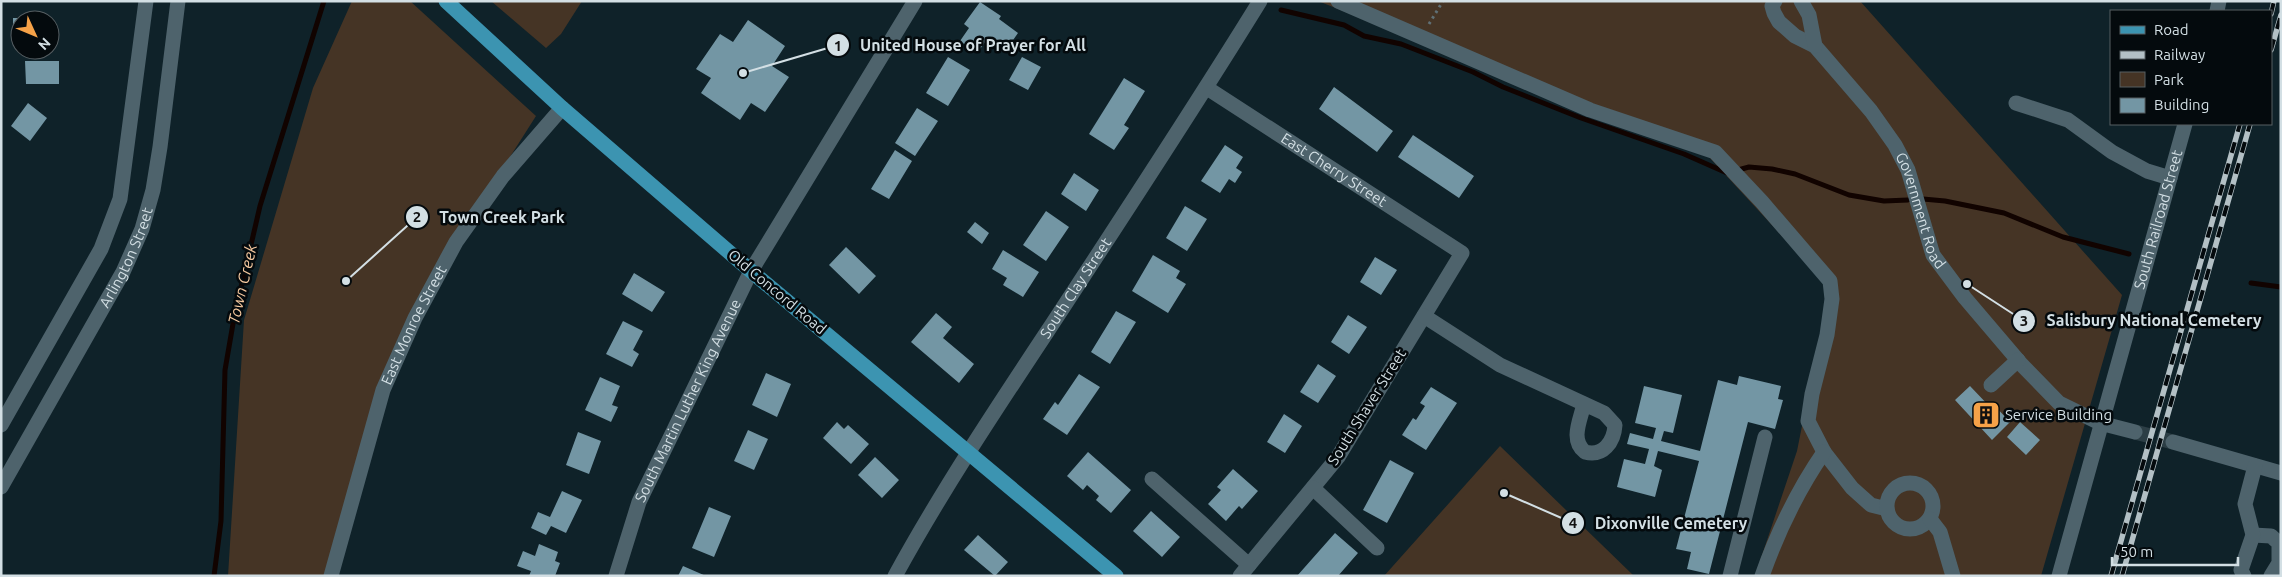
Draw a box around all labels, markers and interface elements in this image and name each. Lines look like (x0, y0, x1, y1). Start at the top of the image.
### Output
north arrow (10, 10, 60, 60)
legend (2110, 10, 2272, 125)
text: Road (2154, 21, 2189, 38)
callout: United House of Prayer for All (825, 30, 1096, 61)
text: N (35, 35, 54, 53)
text: United House of Prayer for All (860, 36, 1086, 54)
text: 1 (834, 37, 842, 54)
text: Railway (2154, 46, 2205, 63)
text: Park (2154, 71, 2184, 88)
text: Building (2154, 96, 2209, 113)
street label: East Cherry Street (1278, 129, 1390, 210)
street label: South Railroad Street (2130, 148, 2185, 291)
street label: Government Road (1892, 149, 1949, 272)
callout: Town Creek Park (405, 202, 575, 233)
street label: Arlington Street (96, 205, 156, 310)
text: 2 (413, 208, 421, 225)
text: Town Creek Park (439, 208, 565, 226)
street label: South Clay Street (1036, 234, 1114, 341)
water label: Town Creek (224, 241, 260, 326)
street label: Old Concord Road (725, 246, 830, 337)
street label: East Monroe Street (377, 262, 450, 387)
street label: South Martin Luther King Avenue (631, 296, 744, 505)
callout: Salisbury National Cemetery (2011, 305, 2271, 336)
text: Salisbury National Cemetery (2046, 311, 2262, 329)
text: 3 (2020, 312, 2028, 329)
street label: South Shaver Street (1324, 345, 1409, 468)
building icon: Service Building (1971, 400, 2001, 430)
place label: Service Building (2005, 406, 2112, 423)
callout: Dixonville Cemetery (1560, 507, 1758, 538)
text: 4 (1569, 514, 1577, 531)
text: Dixonville Cemetery (1595, 514, 1748, 532)
scale bar (2112, 534, 2238, 566)
text: 50 m (2120, 543, 2153, 560)

